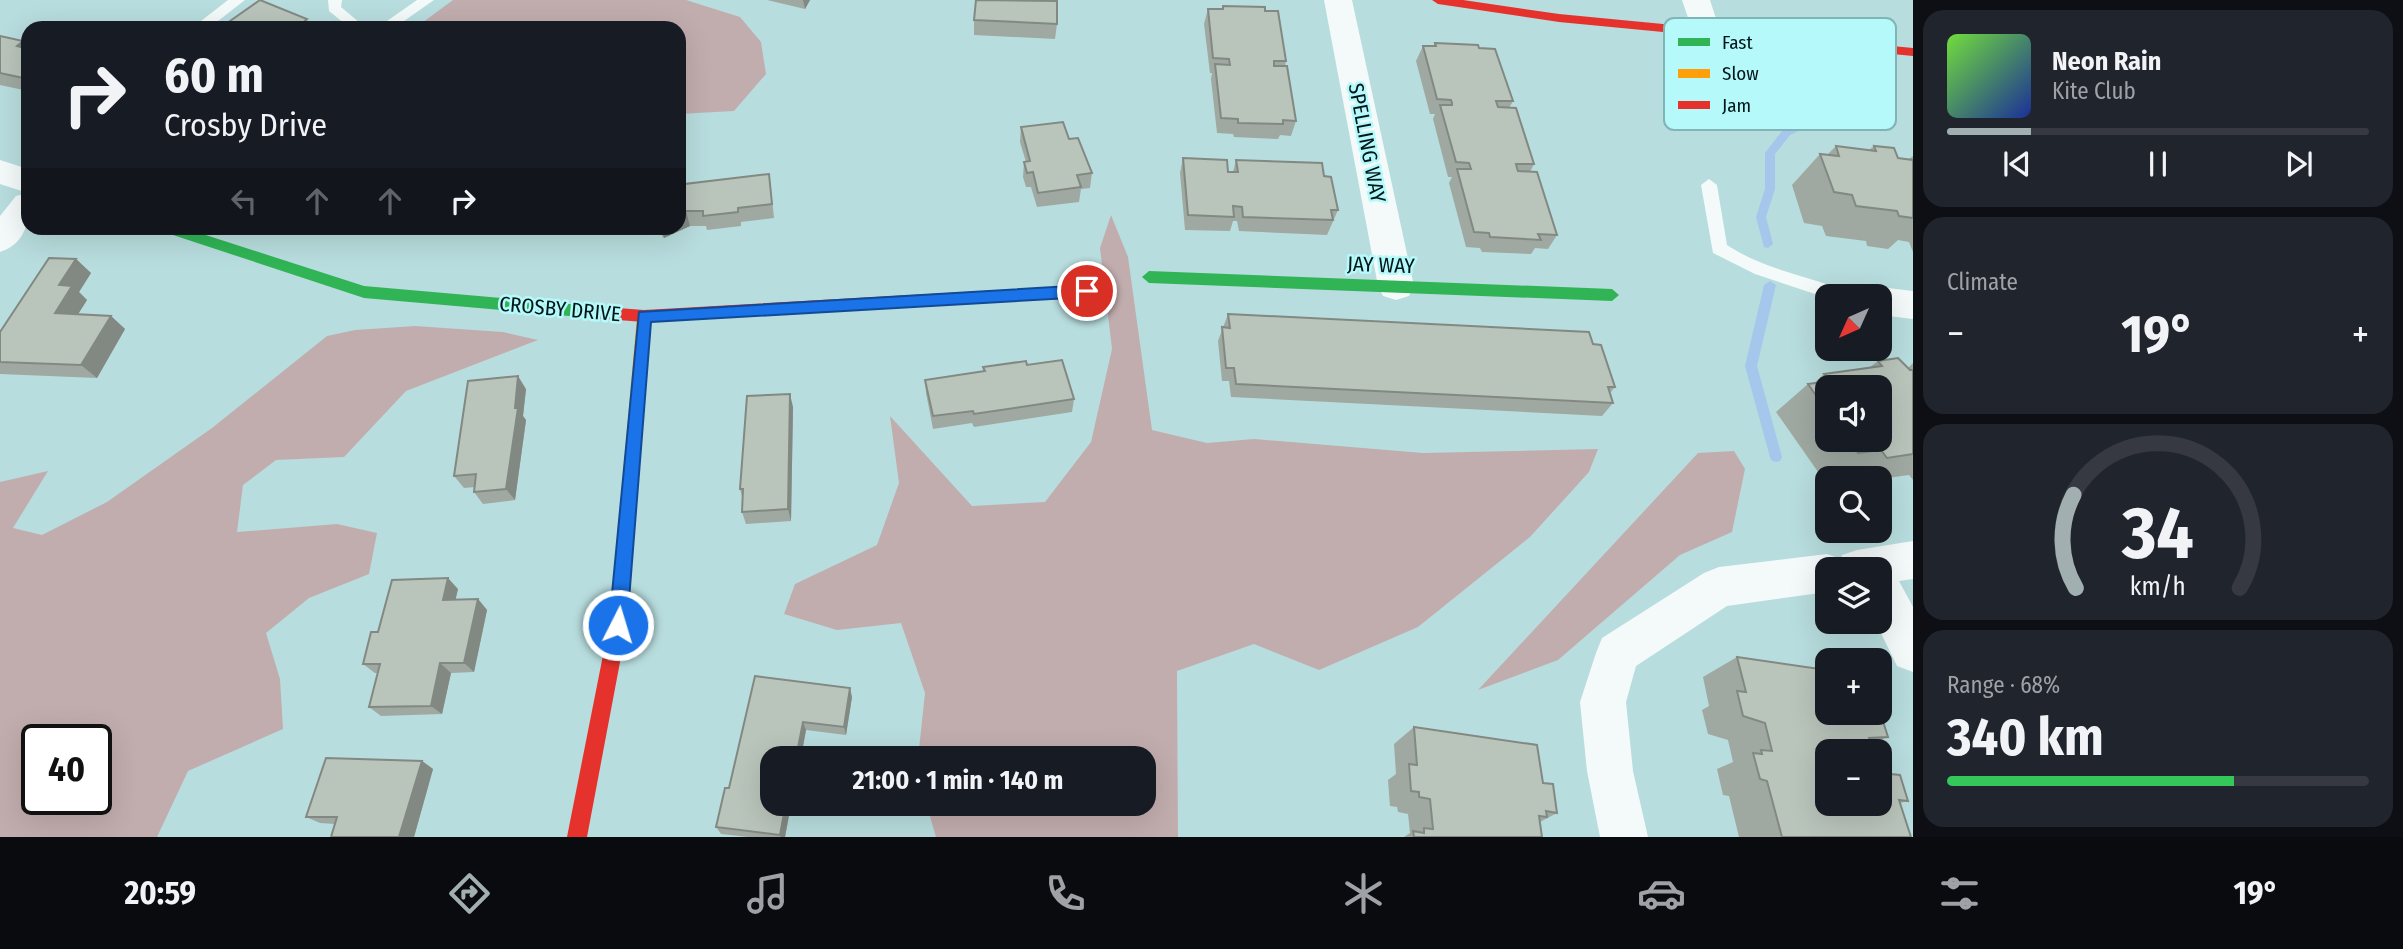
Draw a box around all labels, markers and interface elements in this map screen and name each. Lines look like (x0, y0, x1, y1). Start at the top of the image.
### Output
legend (1664, 18, 1896, 130)
text: Fast (1722, 31, 1753, 54)
text: 60 m (164, 46, 264, 105)
text: Neon Rain (2052, 46, 2161, 77)
icon: right (49, 49, 140, 140)
text: Slow (1722, 62, 1759, 85)
text: Kite Club (2052, 77, 2136, 105)
street label: SPELLING WAY (1343, 81, 1391, 206)
text: Jam (1722, 94, 1751, 117)
text: Crosby Drive (164, 106, 327, 144)
icon: previous (1998, 145, 2036, 183)
icon: pause (2139, 145, 2177, 183)
icon: next (2280, 145, 2318, 183)
icon: left (225, 182, 263, 220)
icon: ahead (298, 182, 336, 220)
icon: ahead (371, 182, 409, 220)
icon: right (444, 182, 482, 220)
street label: JAY WAY (1347, 251, 1416, 279)
pin (1057, 261, 1117, 321)
text: Climate (1947, 268, 2018, 296)
icon: arrive (1068, 272, 1106, 310)
north arrow (1815, 284, 1892, 360)
map controls (1815, 284, 1892, 816)
street label: CROSBY DRIVE (498, 291, 622, 327)
text: 19° (2121, 303, 2195, 366)
text: − (1947, 311, 1964, 357)
text: + (2352, 311, 2369, 357)
button: sound (1815, 375, 1892, 452)
button: search (1815, 466, 1892, 543)
text: 34 (2121, 490, 2194, 577)
button: layers (1815, 557, 1892, 634)
text: km/h (2130, 572, 2186, 602)
position arrow (581, 588, 655, 662)
button: + (1815, 648, 1892, 725)
text: Range · 68% (1947, 671, 2060, 699)
text: 340 km (1947, 706, 2104, 769)
speed limit sign: 40 (21, 724, 112, 815)
button: − (1815, 739, 1892, 816)
text: 21:00 · 1 min · 140 m (853, 765, 1063, 796)
icon: directions (445, 869, 494, 918)
icon: music (743, 869, 792, 918)
icon: phone (1041, 869, 1090, 918)
icon: climate (1339, 869, 1388, 918)
icon: car (1637, 869, 1686, 918)
icon: filters (1935, 869, 1984, 918)
text: 20:59 (125, 874, 196, 912)
text: 19° (2233, 874, 2278, 912)

